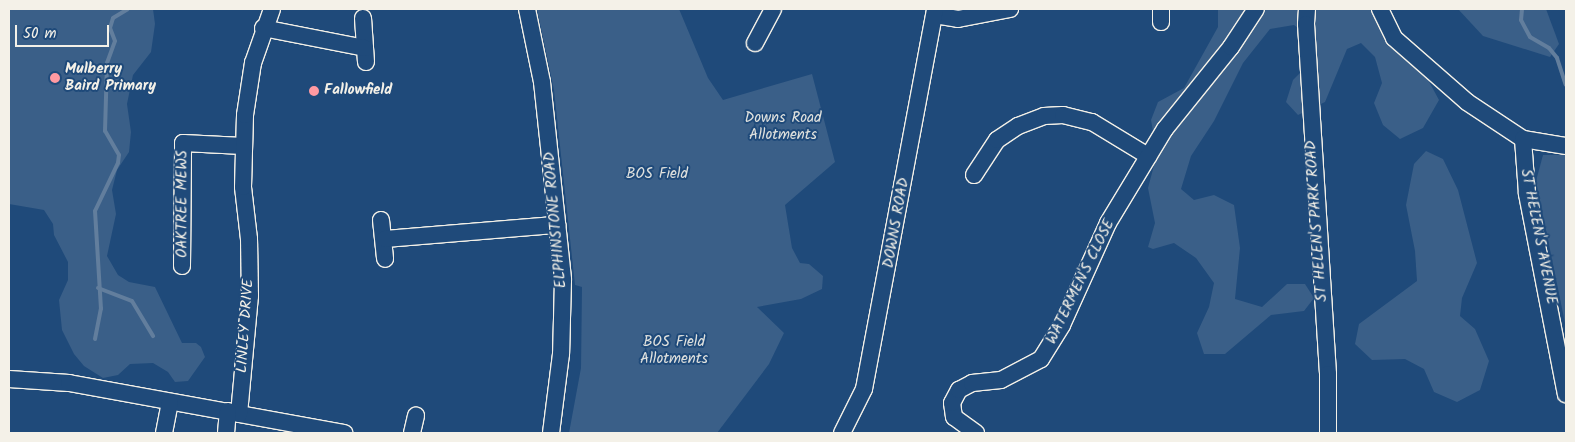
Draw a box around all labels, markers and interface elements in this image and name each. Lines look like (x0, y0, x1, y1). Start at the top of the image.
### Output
scale bar (18, 15, 111, 47)
text: 50 m (23, 22, 57, 46)
place label: Mulberry Baird Primary (65, 60, 156, 95)
marker: Mulberry Baird Primary (49, 72, 61, 84)
place label: Fallowfield (324, 82, 392, 100)
marker: Fallowfield (308, 85, 320, 97)
park label: Downs Road Allotments (744, 109, 822, 144)
street label: ST HELEN'S PARK ROAD (1302, 140, 1332, 302)
street label: OAKTREE MEWS (174, 150, 192, 258)
street label: ELPHINSTONE ROAD (541, 151, 571, 289)
park label: BOS Field (626, 166, 688, 184)
street label: ST HELEN'S AVENUE (1516, 168, 1560, 306)
street label: DOWNS ROAD (880, 176, 914, 270)
street label: WATERMEN'S CLOSE (1043, 217, 1119, 347)
street label: LINLEY DRIVE (234, 278, 258, 374)
park label: BOS Field Allotments (640, 333, 708, 368)

